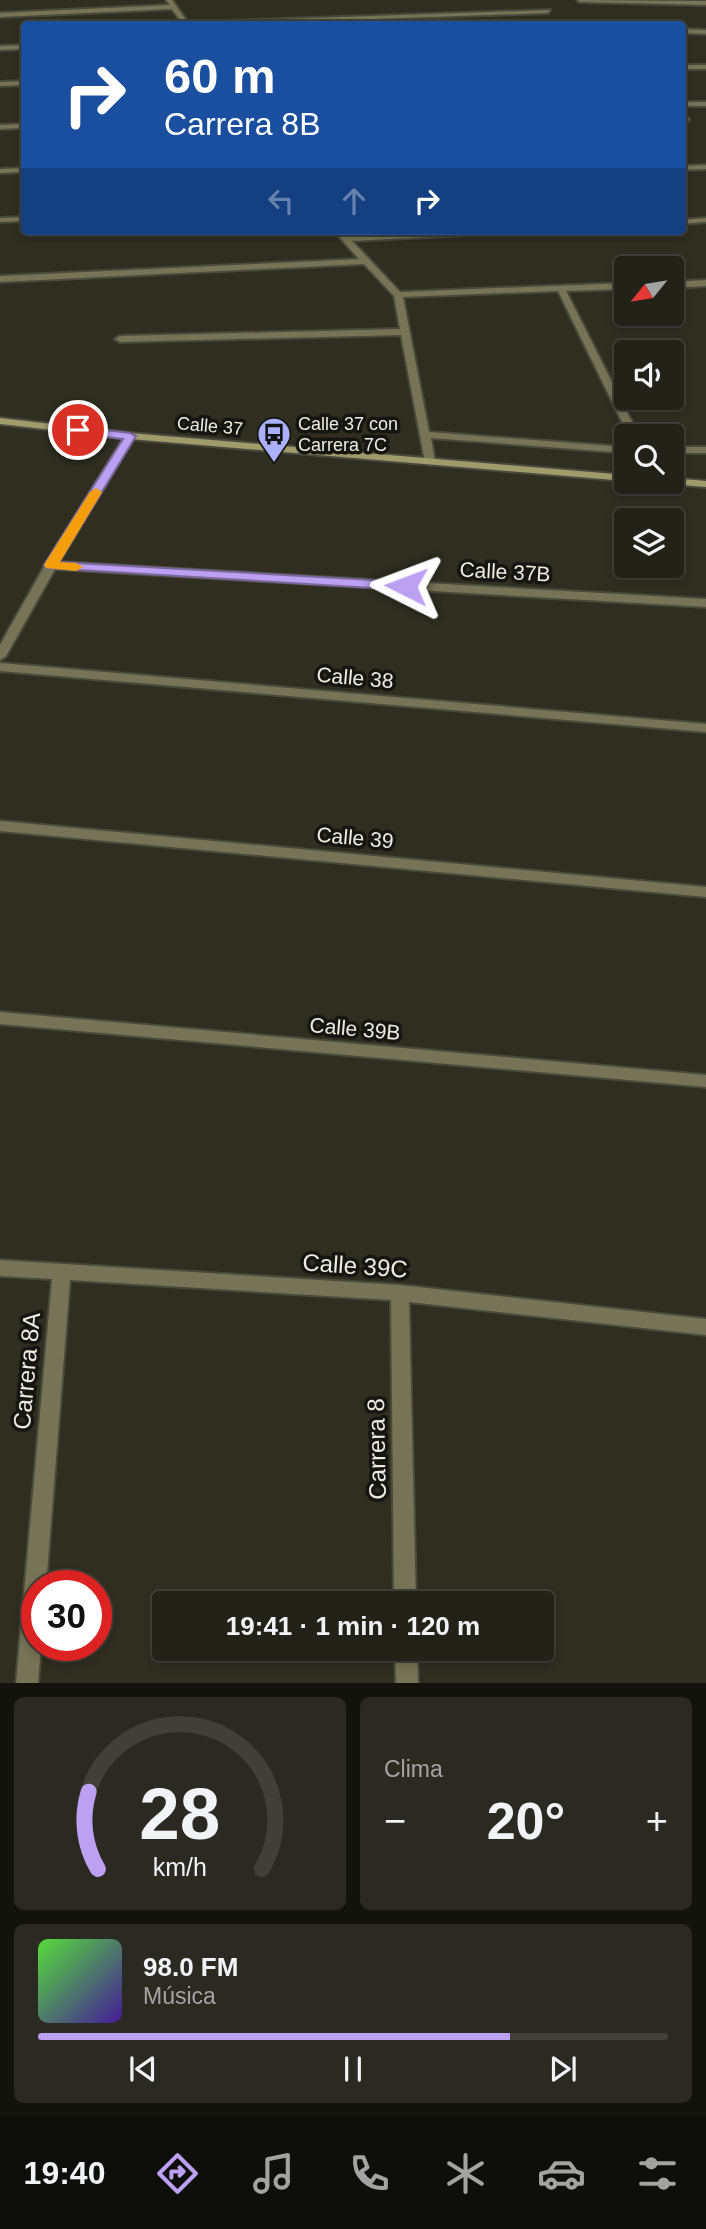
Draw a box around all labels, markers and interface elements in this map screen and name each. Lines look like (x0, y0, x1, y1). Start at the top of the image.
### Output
icon: right (49, 49, 140, 140)
text: 60 m (164, 49, 276, 103)
text: Carrera 8B (164, 106, 321, 142)
icon: left (262, 182, 300, 220)
icon: ahead (335, 182, 373, 220)
icon: right (408, 182, 446, 220)
north arrow (614, 256, 684, 326)
map controls (614, 256, 684, 578)
button: sound (614, 340, 684, 410)
pin (48, 400, 108, 460)
icon: arrive (59, 411, 97, 449)
street label: Calle 37 (176, 413, 244, 439)
place label: Calle 37 con Carrera 7C (298, 414, 398, 455)
bus stop icon: Calle 37 con Carrera 7C (255, 415, 293, 464)
button: search (614, 424, 684, 494)
button: layers (614, 508, 684, 578)
position arrow (369, 549, 443, 623)
street label: Calle 37B (459, 558, 551, 585)
street label: Calle 38 (316, 663, 394, 692)
street label: Calle 39 (316, 823, 394, 852)
street label: Calle 39B (309, 1013, 401, 1044)
street label: Calle 39C (302, 1248, 409, 1283)
street label: Carrera 8A (8, 1311, 45, 1431)
street label: Carrera 8 (362, 1398, 391, 1500)
speed limit sign: 30 (21, 1570, 112, 1661)
text: 19:41 · 1 min · 120 m (226, 1611, 480, 1641)
text: Clima (384, 1756, 443, 1782)
text: 28 (140, 1774, 220, 1855)
text: 20° (487, 1792, 565, 1850)
text: − (384, 1800, 406, 1842)
text: + (646, 1800, 668, 1842)
text: km/h (153, 1853, 207, 1881)
text: 98.0 FM (143, 1952, 238, 1982)
text: Música (143, 1983, 216, 2009)
icon: previous (124, 2050, 162, 2088)
icon: pause (334, 2050, 372, 2088)
icon: next (544, 2050, 582, 2088)
icon: directions (153, 2149, 202, 2198)
icon: music (249, 2149, 298, 2198)
icon: phone (345, 2149, 394, 2198)
icon: climate (441, 2149, 490, 2198)
icon: car (537, 2149, 586, 2198)
icon: filters (633, 2149, 682, 2198)
text: 19:40 (24, 2155, 105, 2191)

